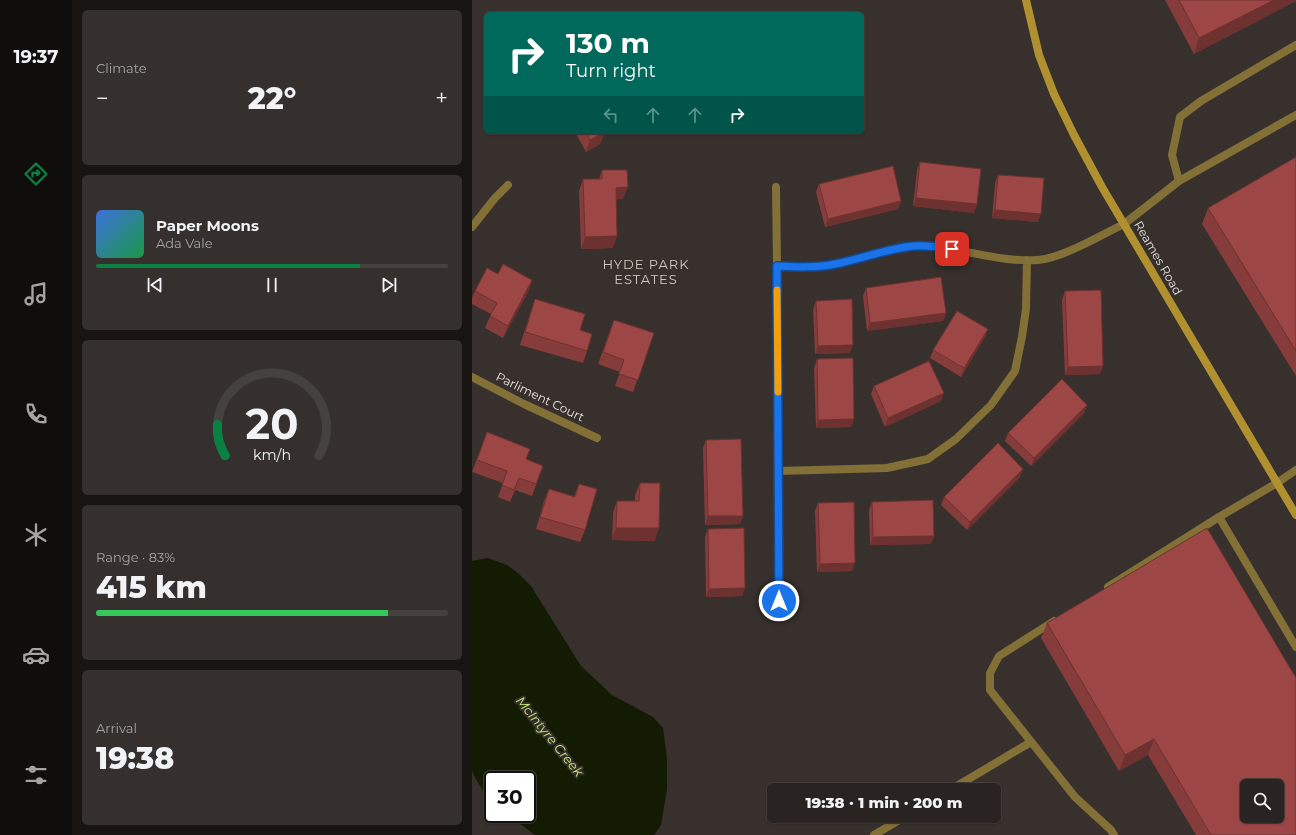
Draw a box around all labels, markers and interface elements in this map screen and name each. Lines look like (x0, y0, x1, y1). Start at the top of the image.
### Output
text: 130 m (566, 26, 650, 60)
icon: right (500, 28, 552, 80)
text: 19:37 (14, 46, 58, 68)
text: Climate (96, 60, 147, 76)
text: Turn right (566, 60, 656, 82)
text: 22° (248, 80, 296, 117)
text: − (96, 85, 109, 112)
text: + (435, 85, 448, 112)
icon: left (600, 104, 622, 126)
icon: ahead (642, 104, 664, 126)
icon: ahead (684, 104, 706, 126)
icon: right (726, 104, 748, 126)
icon: directions (22, 160, 50, 188)
text: Paper Moons (156, 216, 259, 235)
street label: Reames Road (1131, 218, 1186, 298)
pin (935, 232, 969, 266)
text: Ada Vale (156, 235, 213, 251)
icon: arrive (941, 238, 963, 260)
district label: HYDE PARK ESTATES (603, 256, 690, 287)
icon: previous (144, 274, 166, 296)
icon: pause (261, 274, 283, 296)
icon: next (378, 274, 400, 296)
icon: music (22, 280, 50, 308)
street label: Parliment Court (494, 369, 587, 424)
text: 20 (246, 398, 298, 448)
icon: phone (22, 400, 50, 428)
text: km/h (253, 445, 291, 463)
icon: climate (22, 521, 50, 549)
text: Range · 83% (96, 549, 175, 565)
text: 415 km (96, 569, 207, 606)
position arrow (758, 580, 800, 622)
icon: car (22, 641, 50, 669)
water label: McIntyre Creek (513, 693, 588, 780)
text: Arrival (96, 720, 137, 736)
text: 19:38 (96, 740, 174, 777)
icon: filters (22, 761, 50, 789)
speed limit sign: 30 (484, 771, 536, 823)
map controls (1240, 779, 1284, 823)
button: search (1240, 779, 1284, 823)
text: 19:38 · 1 min · 200 m (805, 793, 963, 812)

